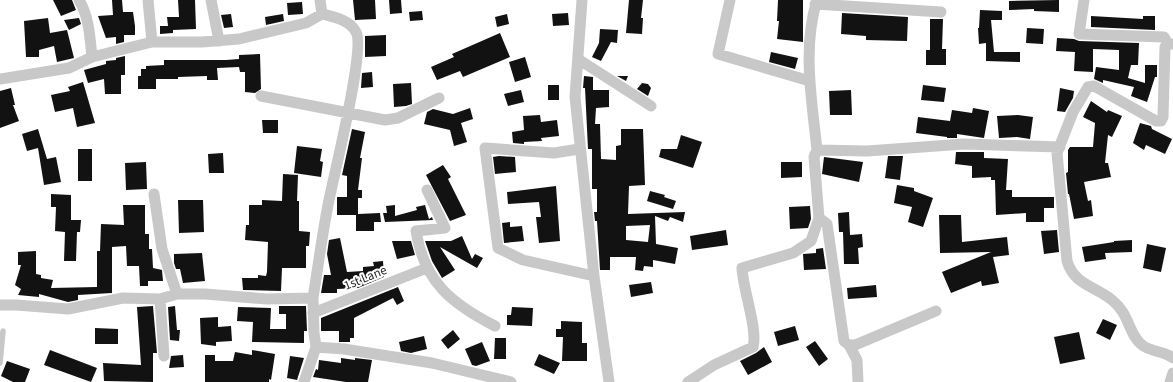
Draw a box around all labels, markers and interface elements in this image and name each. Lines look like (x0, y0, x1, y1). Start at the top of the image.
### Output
street label: 1st Lane (341, 261, 390, 295)

